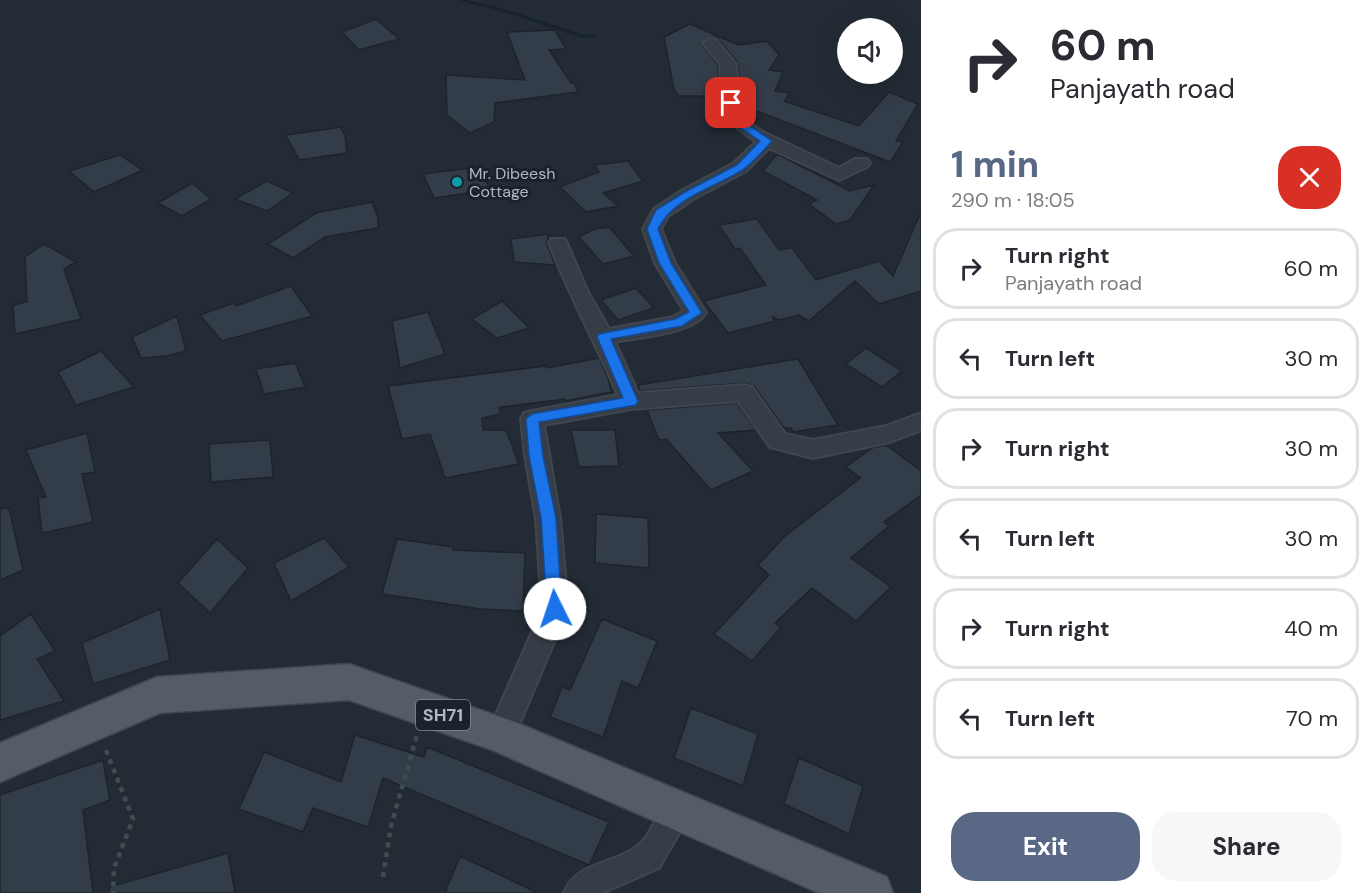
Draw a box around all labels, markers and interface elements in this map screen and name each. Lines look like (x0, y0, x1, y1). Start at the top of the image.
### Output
map controls (837, 18, 903, 84)
button: sound (837, 18, 903, 84)
text: 60 m (1050, 18, 1156, 73)
icon: right (951, 24, 1029, 102)
text: Panjayath road (1050, 71, 1235, 106)
pin (705, 77, 756, 128)
icon: arrive (714, 86, 747, 119)
text: 1 min (951, 141, 1039, 188)
button: close (1278, 146, 1341, 209)
place label: Mr. Dibeesh Cottage (469, 163, 555, 202)
marker: Mr. Dibeesh Cottage (450, 175, 464, 189)
text: 290 m · 18:05 (951, 187, 1075, 213)
text: Turn right (1005, 241, 1110, 270)
icon: right (954, 252, 987, 285)
text: 60 m (1284, 254, 1338, 283)
text: Panjayath road (1005, 270, 1142, 296)
icon: left (954, 342, 987, 375)
text: Turn left (1005, 344, 1095, 373)
text: 30 m (1284, 344, 1338, 373)
icon: right (954, 432, 987, 465)
text: Turn right (1005, 434, 1110, 463)
text: 30 m (1284, 434, 1338, 463)
icon: left (954, 522, 987, 555)
text: Turn left (1005, 524, 1095, 553)
text: 30 m (1284, 524, 1338, 553)
position arrow (523, 577, 587, 641)
icon: right (954, 612, 987, 645)
text: Turn right (1005, 614, 1110, 643)
text: 40 m (1284, 614, 1338, 643)
road number: SH71 (416, 700, 470, 730)
icon: left (954, 702, 987, 735)
text: Turn left (1005, 704, 1095, 733)
text: 70 m (1286, 704, 1338, 733)
button: Exit (951, 812, 1140, 881)
button: Share (1152, 812, 1341, 881)

